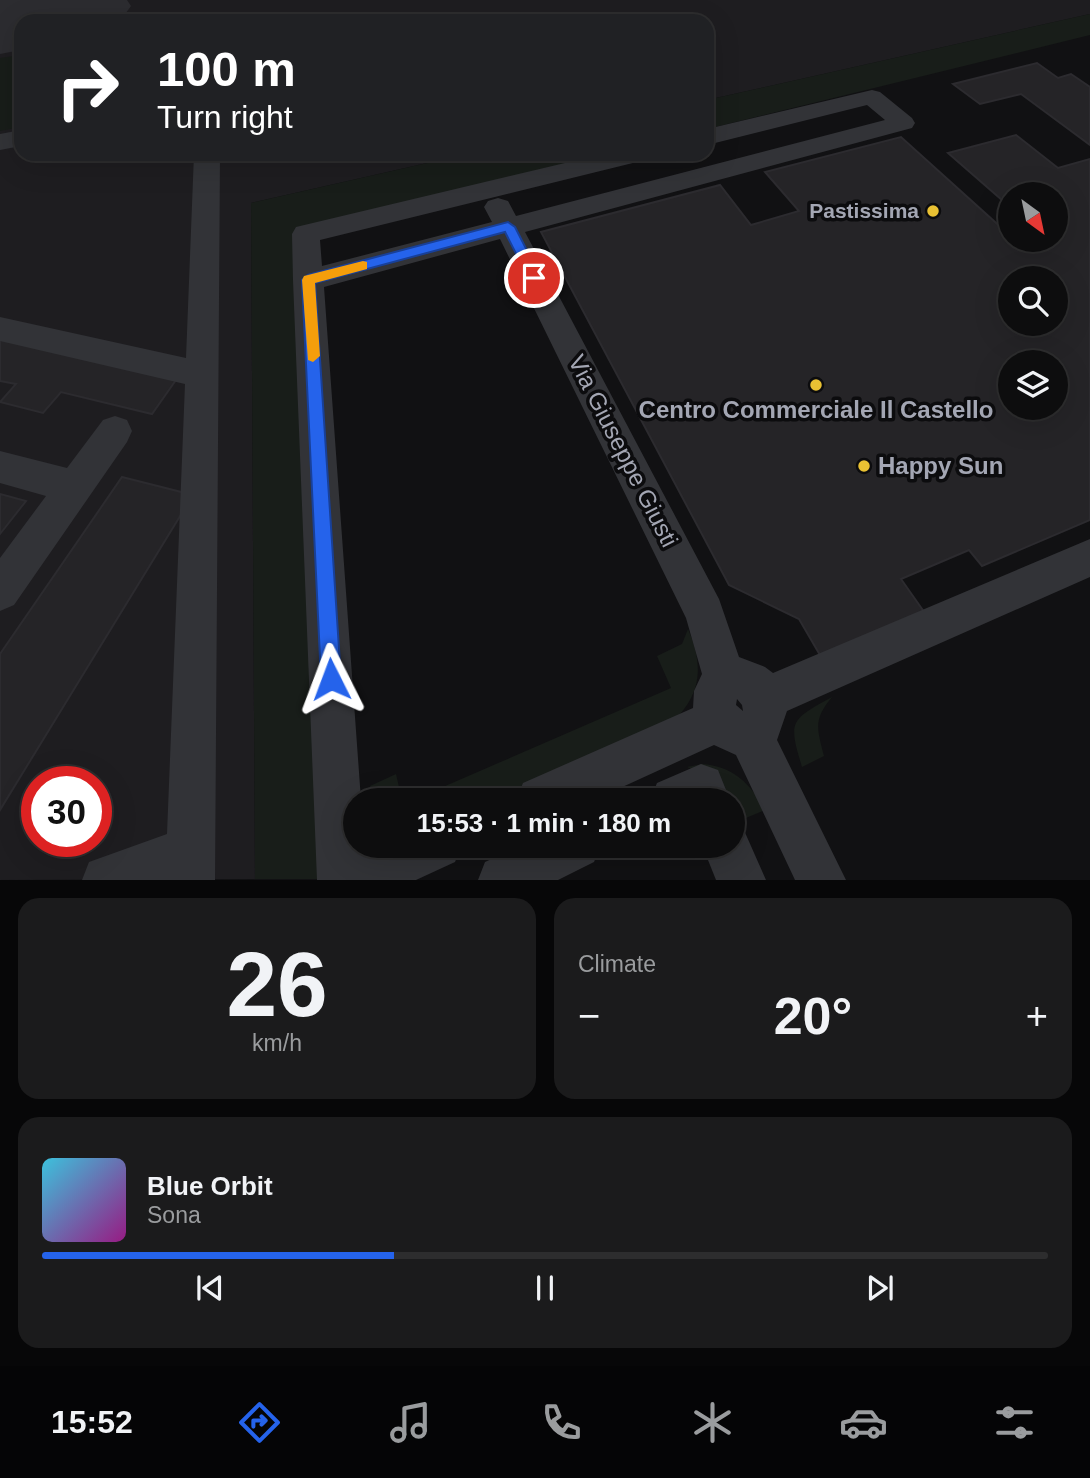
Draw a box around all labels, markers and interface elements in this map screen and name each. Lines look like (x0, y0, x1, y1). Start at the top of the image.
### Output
icon: right (42, 42, 133, 133)
text: 100 m (157, 42, 296, 96)
text: Turn right (157, 99, 293, 135)
north arrow (998, 182, 1068, 252)
map controls (998, 182, 1068, 420)
place label: Pastissima (809, 199, 919, 222)
marker: Pastissima (925, 203, 941, 219)
pin (504, 248, 564, 308)
icon: arrive (515, 259, 553, 297)
button: search (998, 266, 1068, 336)
street label: Via Giuseppe Giusti (563, 350, 684, 551)
button: layers (998, 350, 1068, 420)
marker: Centro Commerciale Il Castello (808, 377, 824, 393)
place label: Centro Commerciale Il Castello (639, 396, 993, 423)
place label: Happy Sun (878, 452, 1003, 479)
marker: Happy Sun (856, 458, 872, 474)
position arrow (294, 642, 368, 716)
speed limit sign: 30 (21, 766, 112, 857)
text: 15:53 · 1 min · 180 m (417, 808, 671, 838)
text: 26 (226, 934, 328, 1035)
text: Climate (578, 951, 656, 977)
text: 20° (774, 987, 852, 1045)
text: − (578, 995, 600, 1037)
text: + (1026, 995, 1048, 1037)
text: km/h (252, 1030, 302, 1056)
text: Blue Orbit (147, 1171, 273, 1201)
text: Sona (147, 1202, 201, 1228)
icon: previous (191, 1269, 229, 1307)
icon: pause (526, 1269, 564, 1307)
icon: next (861, 1269, 899, 1307)
icon: directions (235, 1398, 284, 1447)
icon: music (386, 1398, 435, 1447)
icon: phone (537, 1398, 586, 1447)
icon: climate (688, 1398, 737, 1447)
icon: car (839, 1398, 888, 1447)
icon: filters (990, 1398, 1039, 1447)
text: 15:52 (51, 1404, 133, 1440)

